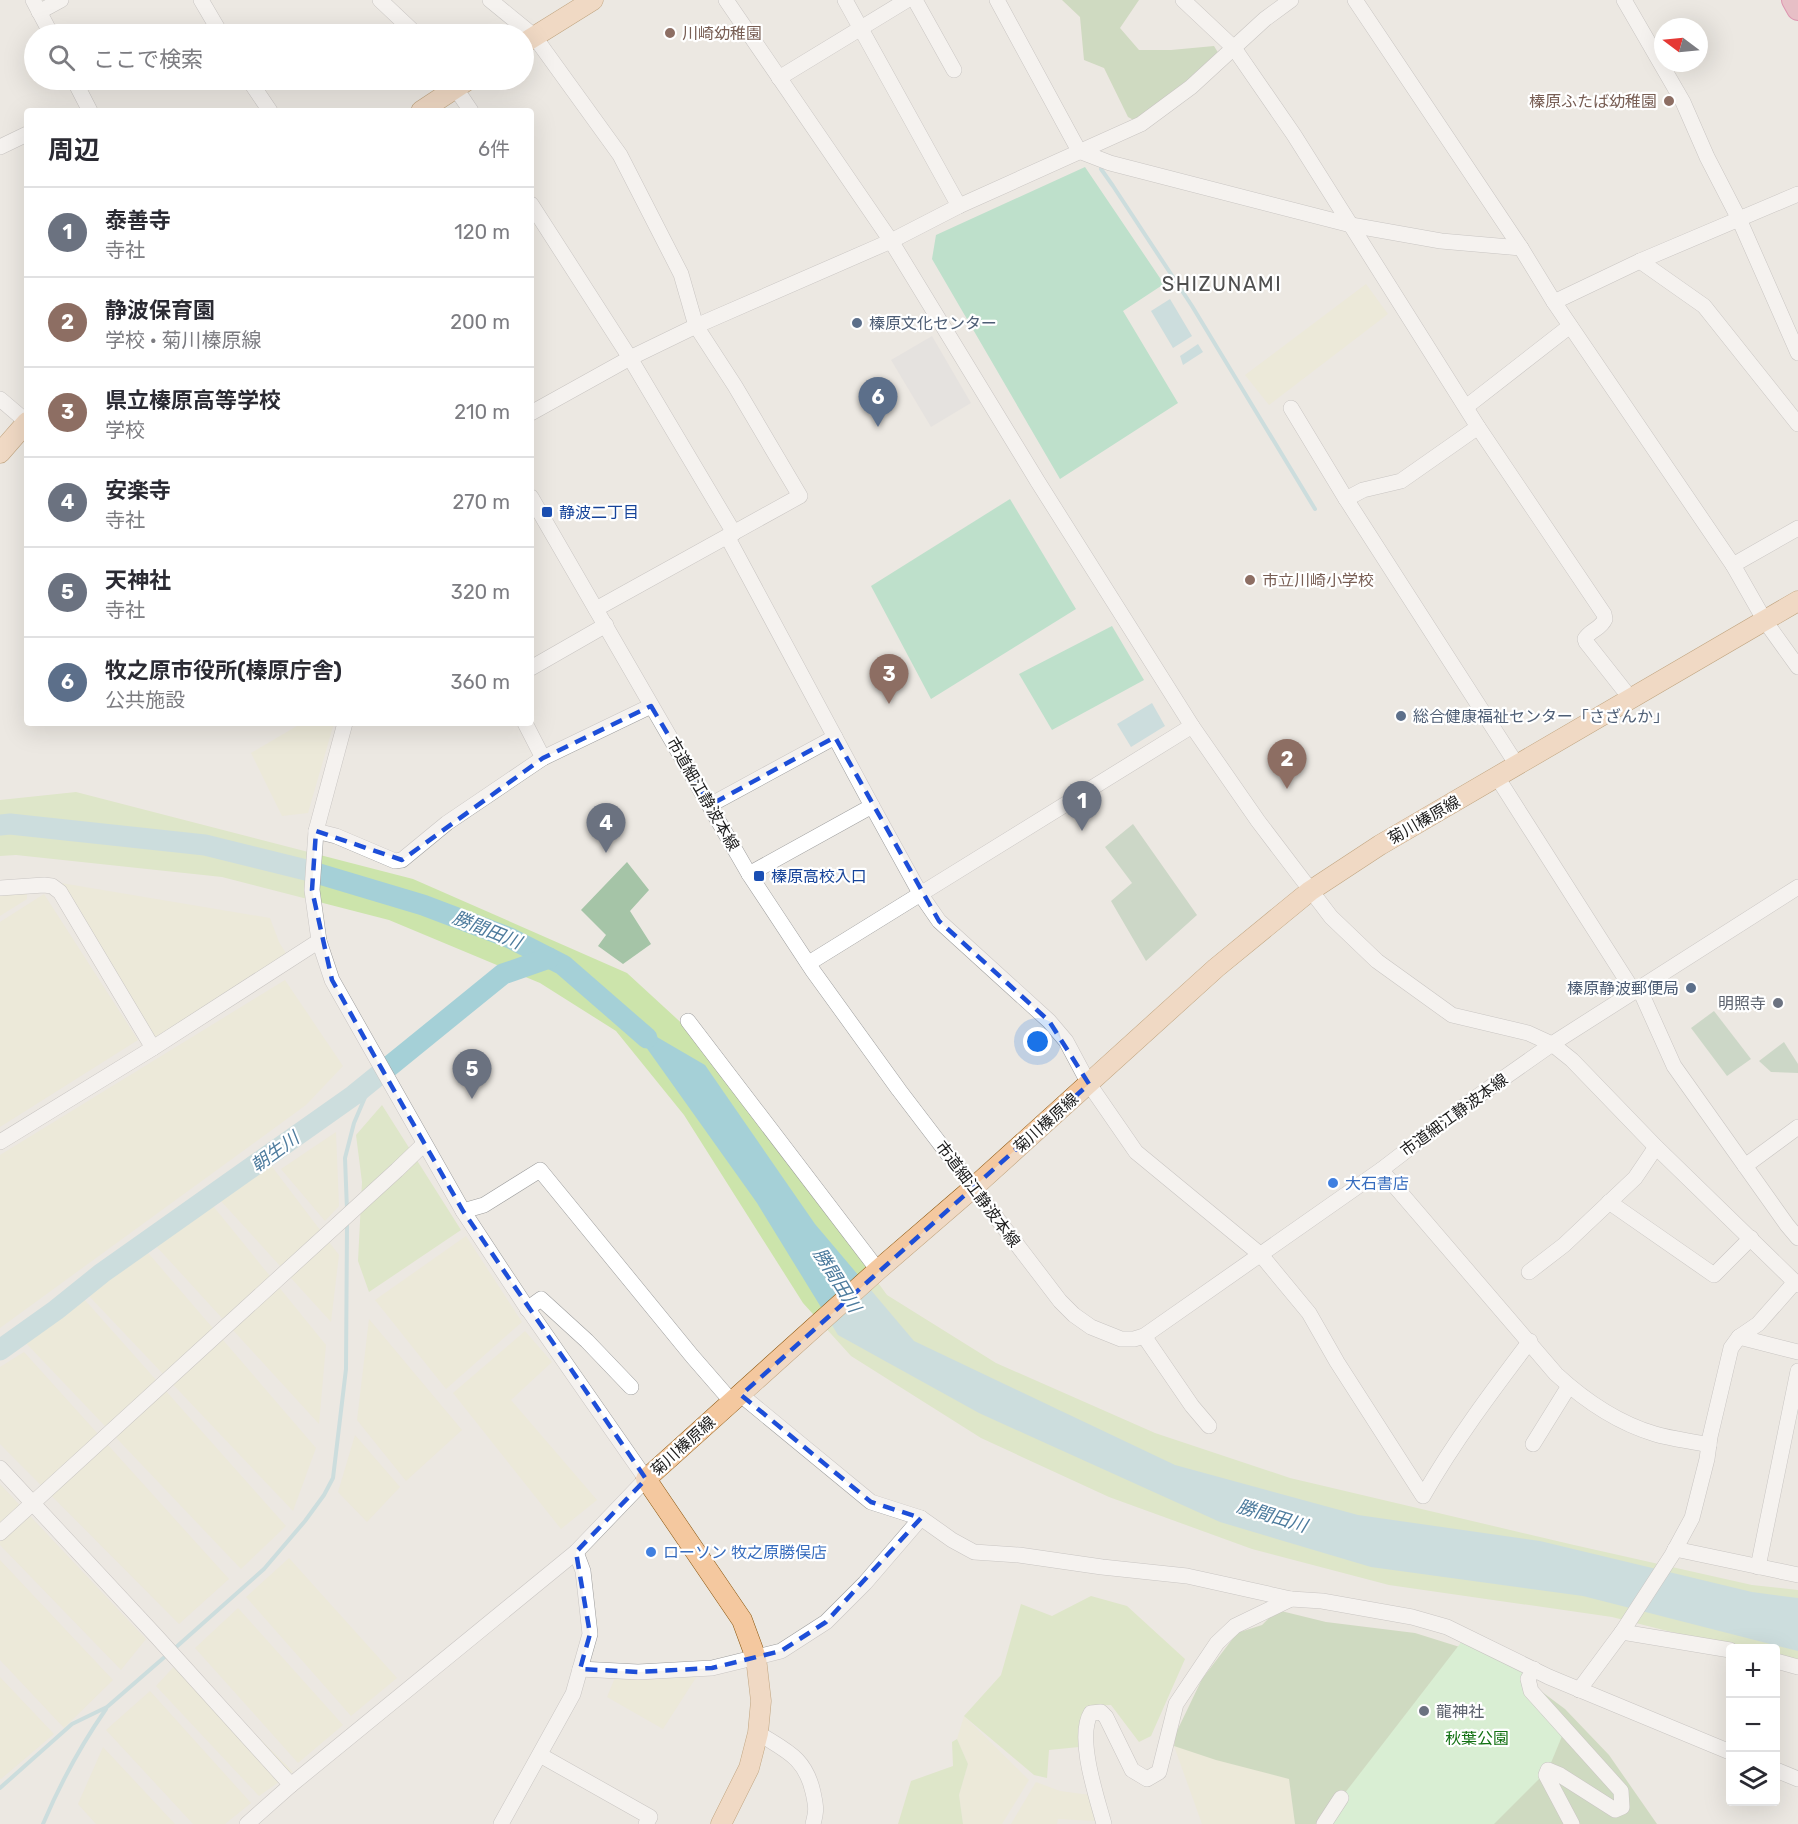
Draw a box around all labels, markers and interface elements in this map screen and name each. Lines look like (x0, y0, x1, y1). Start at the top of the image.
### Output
north arrow (1654, 18, 1708, 72)
search box (24, 24, 534, 90)
place label: 川崎幼稚園 (682, 24, 762, 43)
marker: 川崎幼稚園 (663, 26, 677, 40)
icon: search (45, 41, 78, 74)
text: ここで検索 (93, 46, 203, 73)
place label: 榛原ふたば幼稚園 (1529, 92, 1657, 111)
marker: 榛原ふたば幼稚園 (1662, 94, 1676, 108)
text: 周辺 (48, 135, 100, 166)
text: 6件 (478, 137, 510, 161)
text: 泰善寺 (105, 207, 171, 234)
text: 1 (63, 220, 72, 244)
text: 120 m (454, 220, 510, 244)
text: 寺社 (105, 238, 145, 262)
district label: SHIZUNAMI (1162, 272, 1282, 296)
text: 静波保育園 (105, 297, 215, 324)
text: 2 (61, 310, 74, 334)
text: 200 m (450, 310, 510, 334)
place label: 榛原文化センター (869, 314, 997, 333)
marker: 榛原文化センター (850, 316, 864, 330)
text: 学校 · 菊川榛原線 (105, 328, 261, 352)
pin: 6 (858, 378, 898, 427)
text: 県立榛原高等学校 (105, 387, 281, 414)
text: 3 (61, 400, 74, 424)
text: 210 m (454, 400, 510, 424)
text: 学校 (105, 418, 145, 442)
text: 安楽寺 (105, 477, 171, 504)
text: 4 (61, 490, 74, 514)
text: 270 m (453, 490, 510, 514)
place label: 静波二丁目 (559, 503, 639, 522)
marker: 静波二丁目 (540, 505, 554, 519)
text: 寺社 (105, 508, 145, 532)
text: 天神社 (105, 567, 171, 594)
place label: 市立川崎小学校 (1262, 571, 1374, 590)
marker: 市立川崎小学校 (1243, 573, 1257, 587)
text: 5 (61, 580, 74, 604)
text: 320 m (451, 580, 510, 604)
text: 寺社 (105, 598, 145, 622)
pin: 3 (870, 654, 908, 704)
text: 牧之原市役所(榛原庁舎) (105, 657, 342, 684)
text: 6 (61, 670, 74, 694)
text: 360 m (451, 670, 510, 694)
text: 公共施設 (105, 688, 185, 712)
place label: 総合健康福祉センター「さざんか」 (1413, 707, 1669, 726)
marker: 総合健康福祉センター「さざんか」 (1394, 709, 1408, 723)
street label: 市道細江静波本線 (663, 734, 743, 854)
pin: 2 (1268, 740, 1306, 789)
pin: 1 (1062, 782, 1102, 831)
street label: 菊川榛原線 (1385, 792, 1463, 848)
pin: 4 (586, 804, 626, 853)
place label: 榛原高校入口 (771, 867, 867, 886)
marker: 榛原高校入口 (752, 869, 766, 883)
water label: 勝間田川 (450, 906, 526, 954)
place label: 榛原静波郵便局 (1567, 979, 1679, 998)
marker: 榛原静波郵便局 (1684, 981, 1698, 995)
place label: 明照寺 (1718, 994, 1766, 1013)
marker: 明照寺 (1771, 996, 1785, 1010)
your location (1023, 1027, 1052, 1056)
pin: 5 (452, 1050, 492, 1099)
street label: 市道細江静波本線 (1397, 1070, 1511, 1160)
street label: 菊川榛原線 (1010, 1089, 1082, 1157)
water label: 朝生川 (247, 1126, 305, 1177)
street label: 市道細江静波本線 (932, 1137, 1024, 1251)
place label: 大石書店 (1345, 1174, 1409, 1193)
marker: 大石書店 (1326, 1176, 1340, 1190)
water label: 勝間田川 (809, 1244, 866, 1318)
street label: 菊川榛原線 (647, 1412, 719, 1480)
water label: 勝間田川 (1234, 1495, 1312, 1538)
place label: ローソン 牧之原勝俣店 (663, 1543, 827, 1562)
marker: ローソン 牧之原勝俣店 (644, 1545, 658, 1559)
map controls (1726, 1644, 1780, 1806)
button: + (1726, 1644, 1780, 1698)
button: − (1726, 1698, 1780, 1752)
place label: 龍神社 (1436, 1702, 1484, 1721)
marker: 龍神社 (1417, 1704, 1431, 1718)
park label: 秋葉公園 (1445, 1729, 1509, 1748)
button: layers (1726, 1752, 1780, 1806)

